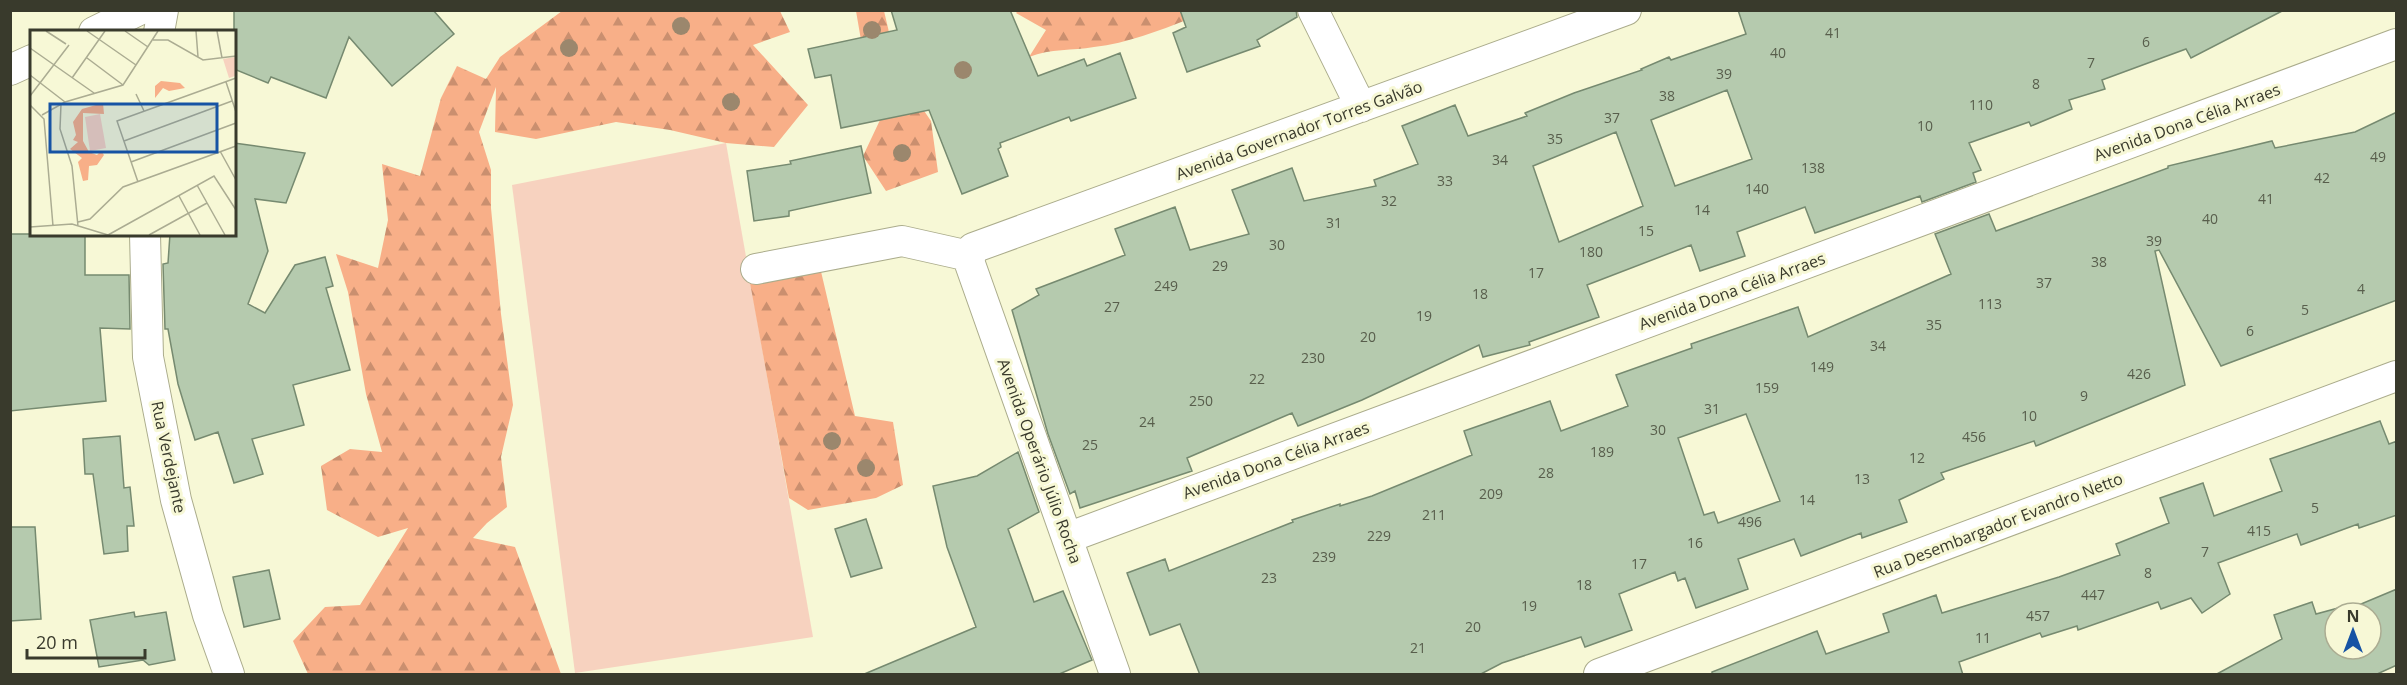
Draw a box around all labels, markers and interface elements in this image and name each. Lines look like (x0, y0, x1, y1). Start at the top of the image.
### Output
house number: 41 (1825, 23, 1841, 42)
inset map (30, 30, 236, 236)
house number: 6 (2142, 32, 2150, 51)
house number: 40 (1770, 43, 1786, 62)
house number: 7 (2087, 53, 2095, 72)
house number: 39 (1716, 64, 1732, 83)
house number: 8 (2032, 74, 2040, 93)
street label: Avenida Governador Torres Galvão (1173, 75, 1425, 185)
street label: Avenida Dona Célia Arraes (2091, 78, 2283, 166)
house number: 38 (1659, 86, 1675, 105)
house number: 110 (1969, 95, 1993, 114)
house number: 37 (1604, 108, 1620, 127)
house number: 10 (1917, 116, 1933, 135)
house number: 35 (1547, 129, 1563, 148)
house number: 49 (2370, 147, 2386, 166)
house number: 34 (1492, 150, 1508, 169)
house number: 138 (1801, 158, 1825, 177)
house number: 42 (2314, 168, 2330, 187)
house number: 33 (1437, 171, 1453, 190)
house number: 140 (1745, 179, 1769, 198)
house number: 41 (2258, 189, 2274, 208)
house number: 32 (1381, 191, 1397, 210)
house number: 14 (1694, 200, 1710, 219)
house number: 40 (2202, 209, 2218, 228)
house number: 31 (1326, 213, 1342, 232)
house number: 15 (1638, 221, 1654, 240)
house number: 39 (2146, 231, 2162, 250)
house number: 30 (1269, 235, 1285, 254)
house number: 180 (1579, 242, 1603, 261)
street label: Avenida Dona Célia Arraes (1636, 247, 1828, 335)
house number: 38 (2091, 252, 2107, 271)
house number: 29 (1212, 256, 1228, 275)
house number: 17 (1528, 263, 1544, 282)
house number: 37 (2036, 273, 2052, 292)
house number: 249 (1154, 276, 1178, 295)
house number: 4 (2357, 279, 2365, 298)
house number: 18 (1472, 284, 1488, 303)
house number: 113 (1978, 294, 2002, 313)
house number: 27 (1104, 297, 1120, 316)
house number: 5 (2301, 300, 2309, 319)
house number: 19 (1416, 306, 1432, 325)
house number: 35 (1926, 315, 1942, 334)
house number: 6 (2246, 321, 2254, 340)
house number: 20 (1360, 327, 1376, 346)
house number: 34 (1870, 336, 1886, 355)
house number: 230 (1301, 348, 1325, 367)
street label: Avenida Operário Júlio Rocha (993, 355, 1087, 567)
house number: 149 (1810, 357, 1834, 376)
house number: 426 (2127, 364, 2151, 383)
house number: 22 (1249, 369, 1265, 388)
house number: 159 (1755, 378, 1779, 397)
house number: 9 (2080, 386, 2088, 405)
house number: 250 (1189, 391, 1213, 410)
street label: Rua Verdejante (146, 399, 192, 515)
house number: 31 (1704, 399, 1720, 418)
house number: 10 (2021, 406, 2037, 425)
house number: 24 (1139, 412, 1155, 431)
street label: Avenida Dona Célia Arraes (1180, 416, 1372, 504)
house number: 30 (1650, 420, 1666, 439)
house number: 456 (1962, 427, 1986, 446)
house number: 25 (1082, 435, 1098, 454)
house number: 189 (1590, 442, 1614, 461)
house number: 12 (1909, 448, 1925, 467)
house number: 28 (1538, 463, 1554, 482)
street label: Rua Desembargador Evandro Netto (1870, 467, 2126, 583)
house number: 13 (1854, 469, 1870, 488)
house number: 209 (1479, 484, 1503, 503)
house number: 14 (1799, 490, 1815, 509)
house number: 5 (2311, 498, 2319, 517)
house number: 211 (1422, 505, 1446, 524)
house number: 496 (1738, 512, 1762, 531)
house number: 415 (2247, 521, 2271, 540)
house number: 229 (1367, 526, 1391, 545)
house number: 16 (1687, 533, 1703, 552)
house number: 7 (2201, 542, 2209, 561)
house number: 239 (1312, 547, 1336, 566)
house number: 17 (1631, 554, 1647, 573)
house number: 8 (2144, 563, 2152, 582)
house number: 23 (1261, 568, 1277, 587)
house number: 18 (1576, 575, 1592, 594)
house number: 447 (2081, 585, 2105, 604)
house number: 19 (1521, 596, 1537, 615)
north arrow (2323, 601, 2383, 661)
text: N (2346, 605, 2360, 627)
house number: 457 (2026, 606, 2050, 625)
house number: 20 (1465, 617, 1481, 636)
scale bar (27, 622, 146, 660)
house number: 11 (1975, 628, 1991, 647)
text: 20 m (36, 630, 78, 654)
house number: 21 (1410, 638, 1426, 657)

